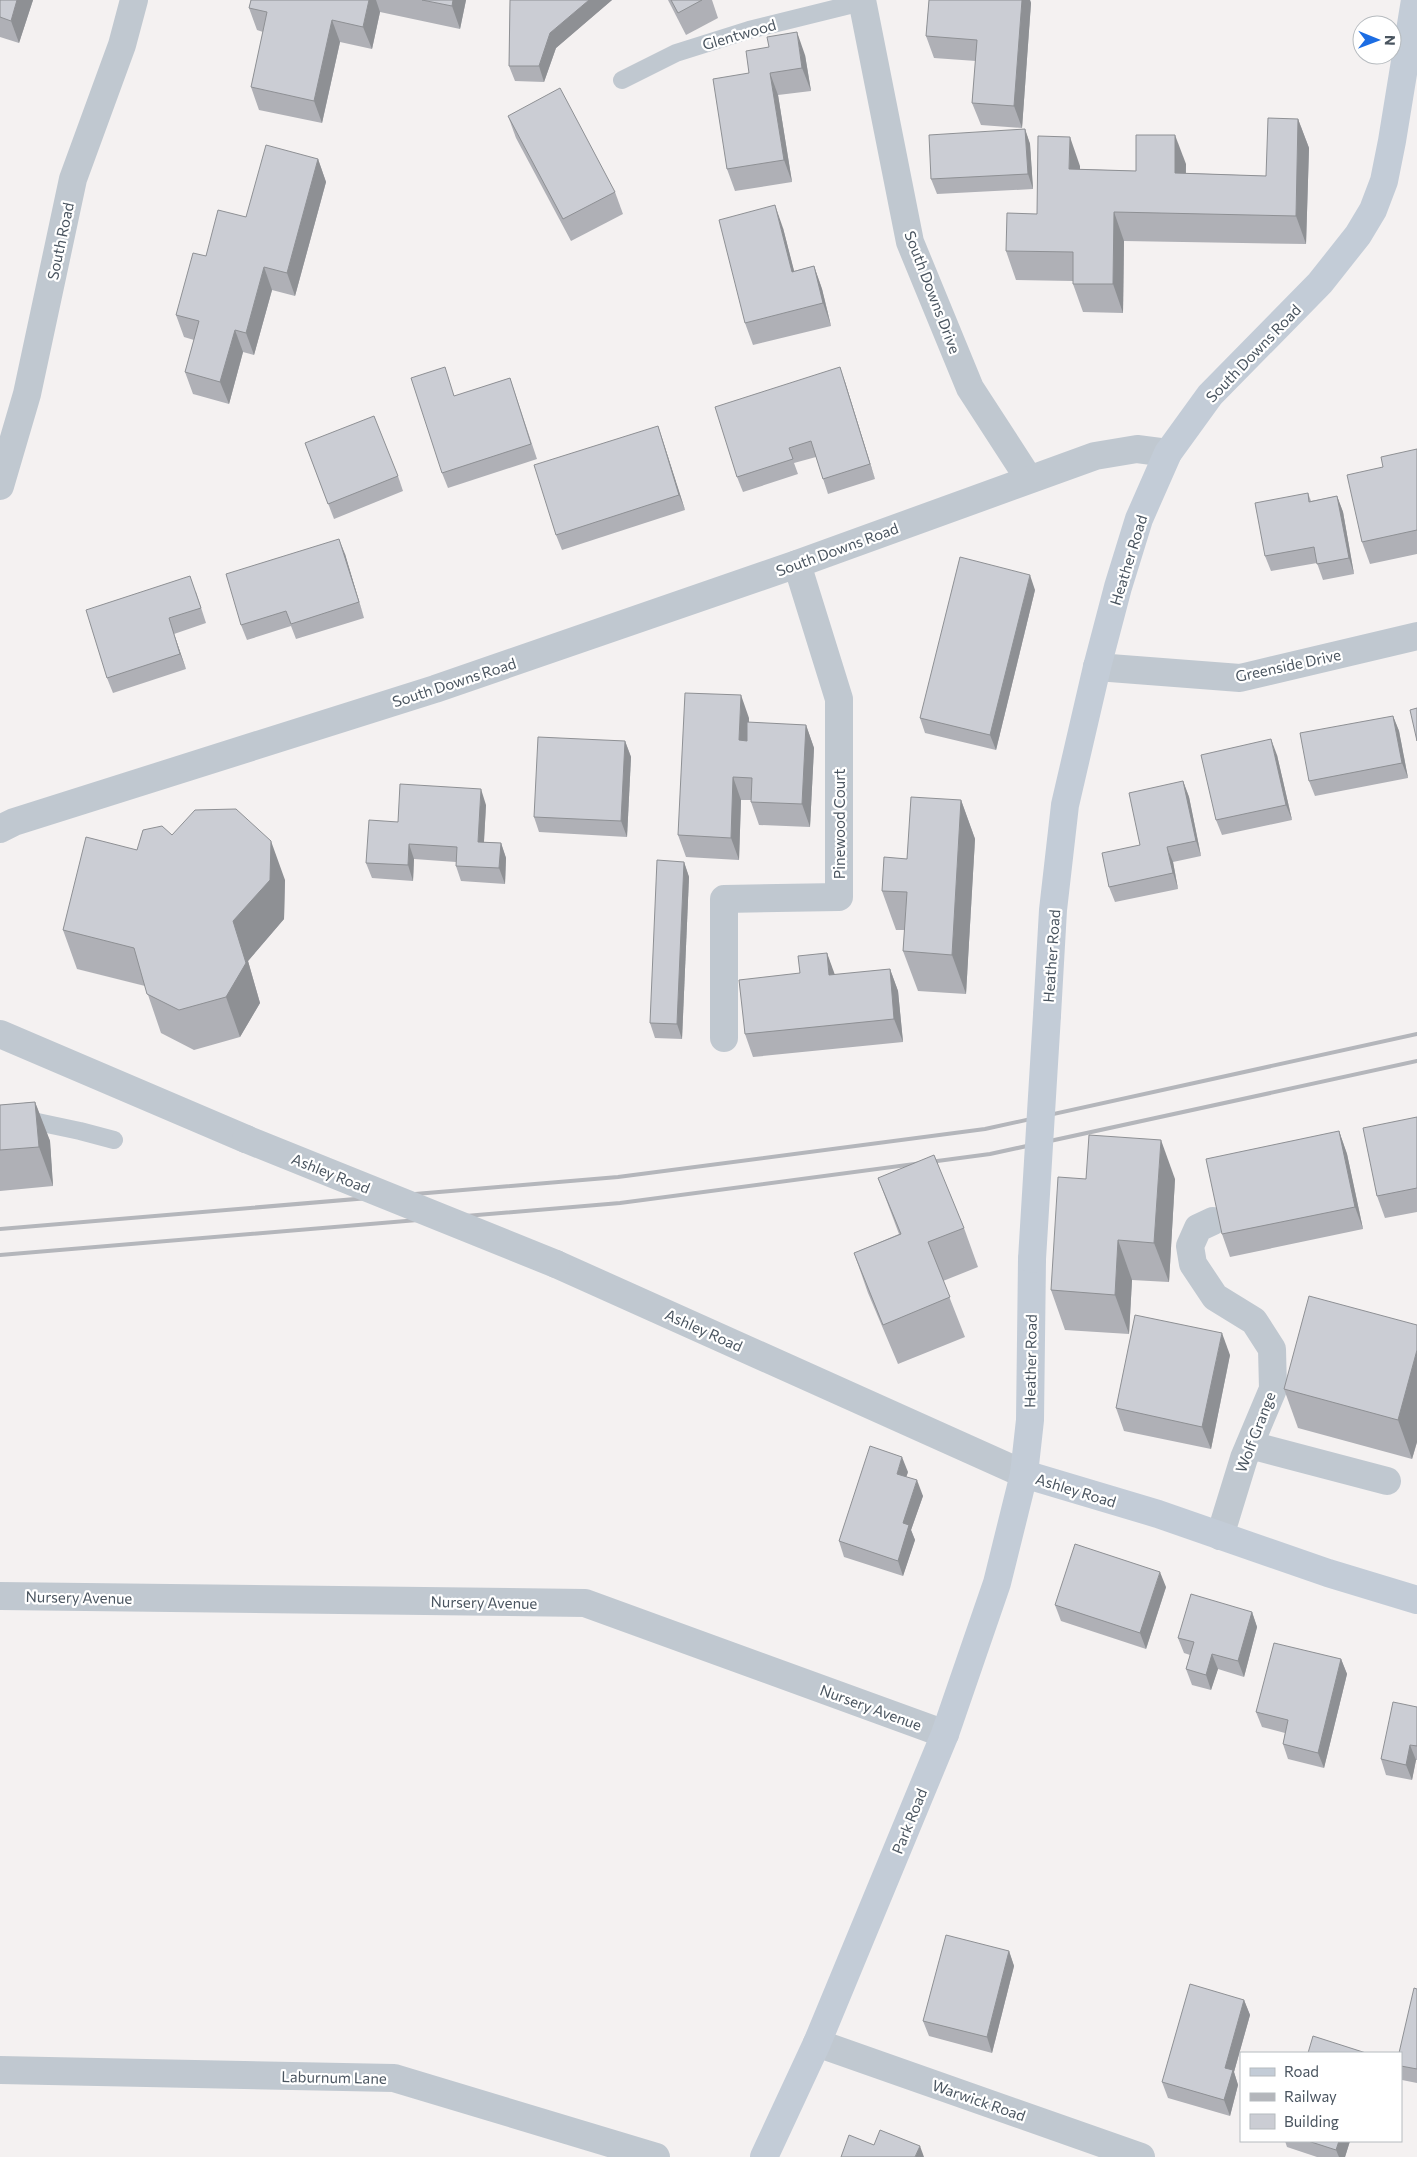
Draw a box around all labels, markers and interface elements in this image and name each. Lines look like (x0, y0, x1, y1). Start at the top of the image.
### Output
street label: Glentwood (700, 15, 778, 53)
north arrow (1352, 15, 1402, 65)
text: N (1382, 35, 1399, 46)
street label: South Road (43, 201, 77, 281)
street label: South Downs Drive (901, 228, 965, 356)
street label: South Downs Road (1202, 300, 1304, 406)
street label: Heather Road (1106, 513, 1150, 607)
street label: South Downs Road (773, 519, 901, 579)
street label: Greenside Drive (1234, 645, 1343, 685)
street label: South Downs Road (390, 654, 518, 710)
street label: Pinewood Court (830, 769, 848, 879)
street label: Heather Road (1039, 909, 1063, 1003)
street label: Ashley Road (289, 1149, 373, 1197)
street label: Ashley Road (662, 1305, 746, 1355)
street label: Heather Road (1020, 1314, 1040, 1408)
street label: Wolf Grange (1231, 1389, 1279, 1475)
street label: Ashley Road (1034, 1469, 1118, 1511)
street label: Nursery Avenue (25, 1587, 133, 1607)
street label: Nursery Avenue (430, 1592, 538, 1612)
street label: Nursery Avenue (818, 1680, 924, 1734)
street label: Park Road (888, 1786, 930, 1856)
legend (1240, 2052, 1402, 2142)
text: Road (1284, 2062, 1319, 2080)
street label: Laburnum Lane (281, 2067, 387, 2087)
street label: Warwick Road (930, 2076, 1028, 2124)
text: Railway (1284, 2087, 1337, 2105)
text: Building (1284, 2112, 1339, 2130)

